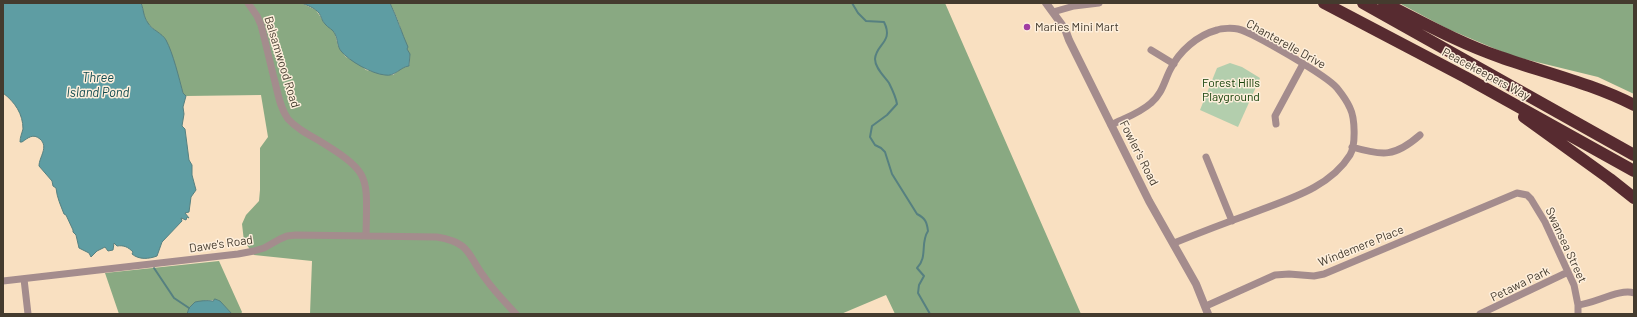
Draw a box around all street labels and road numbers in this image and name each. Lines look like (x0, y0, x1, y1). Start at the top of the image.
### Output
street label: Balsamwood Road (261, 14, 303, 110)
street label: Chanterelle Drive (1244, 16, 1328, 72)
street label: Peacekeepers Way (1440, 45, 1532, 103)
street label: Fowler's Road (1116, 118, 1162, 188)
street label: Swansea Street (1542, 205, 1590, 285)
street label: Windemere Place (1316, 222, 1406, 270)
street label: Dawe's Road (188, 232, 254, 256)
street label: Petawa Park (1488, 263, 1552, 305)

